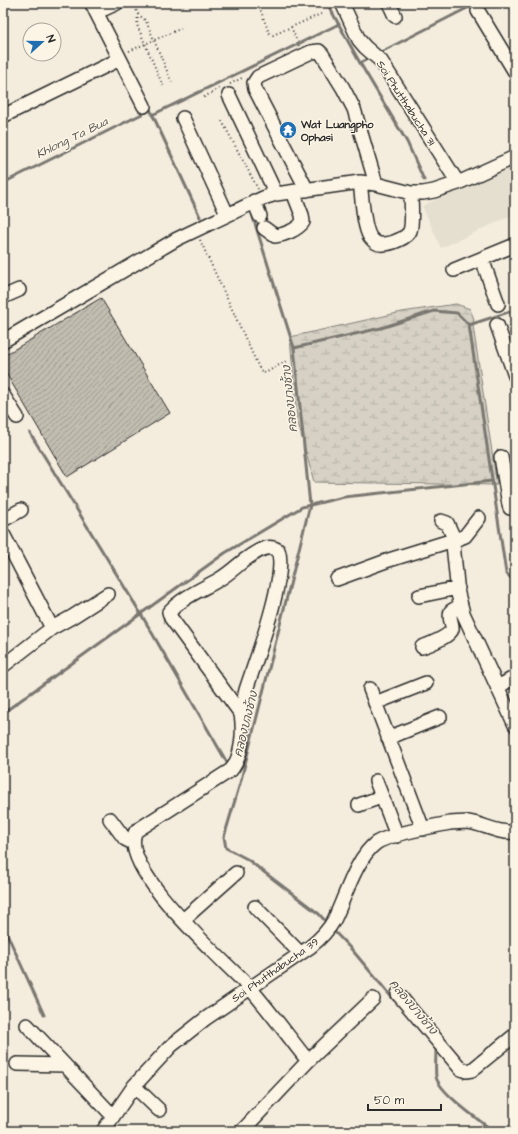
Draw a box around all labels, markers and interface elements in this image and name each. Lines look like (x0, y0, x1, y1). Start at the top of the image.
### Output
north arrow (22, 22, 62, 62)
text: N (43, 33, 59, 45)
street label: Soi Phutthabucha 31 (373, 58, 439, 149)
water label: Khlong Ta Bua (33, 113, 112, 164)
place label: Wat Luangpho Ophasi (300, 117, 374, 146)
temple icon: Wat Luangpho Ophasi (278, 120, 298, 140)
water label: คลองบางช้าง (278, 364, 302, 433)
water label: คลองบางช้าง (230, 688, 263, 759)
street label: Soi Phutthabucha 39 (228, 934, 322, 1006)
water label: คลองบางช้าง (385, 976, 442, 1039)
scale bar (368, 1086, 441, 1112)
text: 50 m (374, 1092, 405, 1109)

